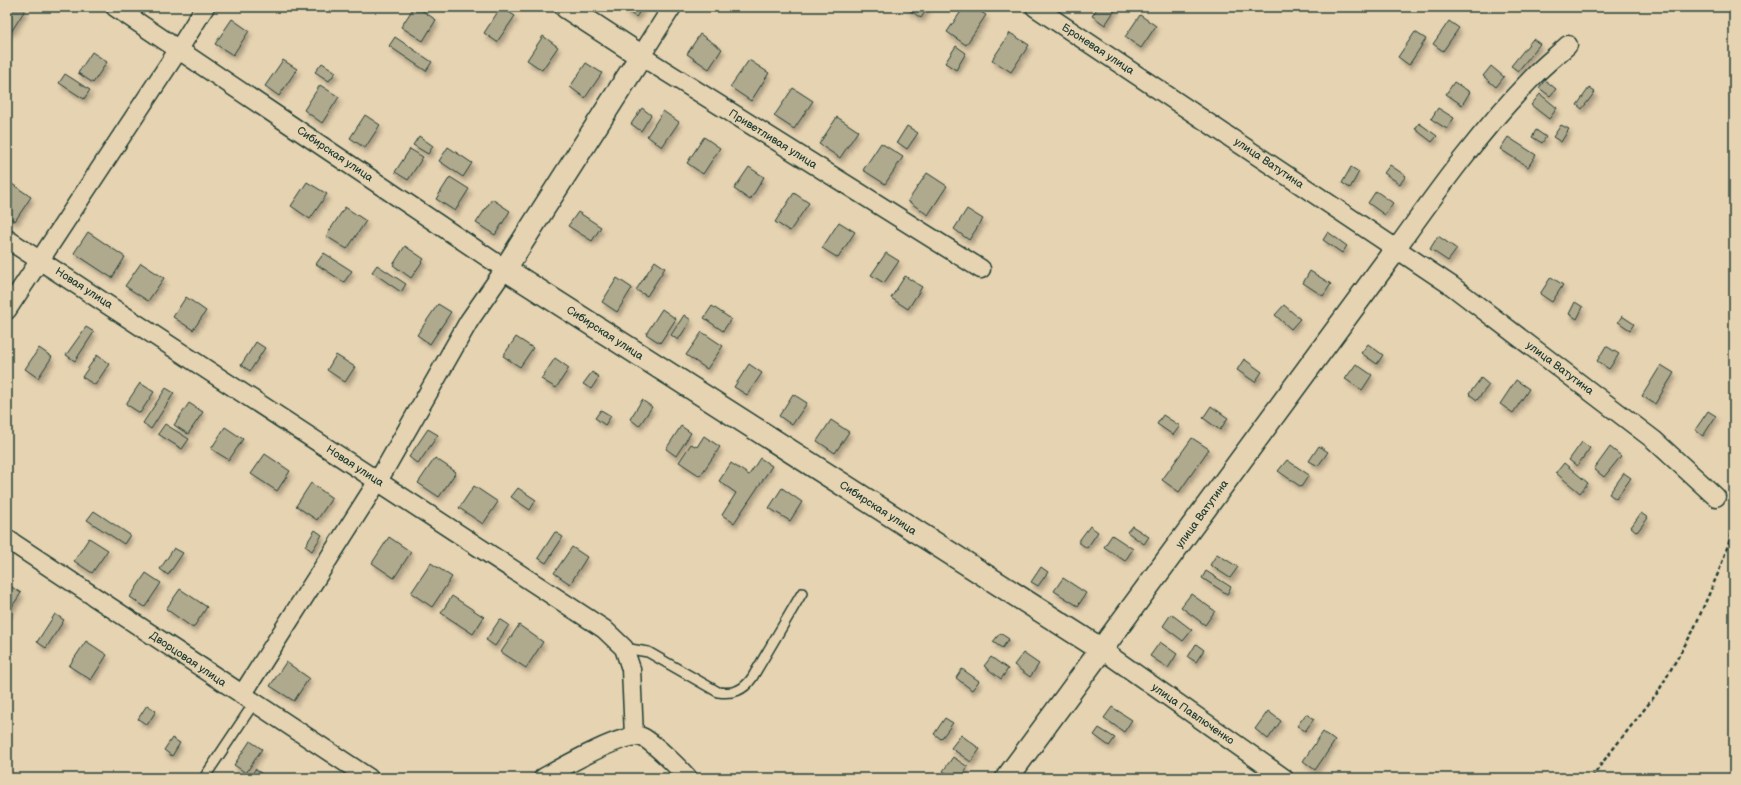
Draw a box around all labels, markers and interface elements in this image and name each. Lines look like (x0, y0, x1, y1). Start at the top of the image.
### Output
street label: Броневая улица (1059, 21, 1137, 78)
street label: Приветливая улица (726, 107, 820, 172)
street label: Сибирская улица (294, 124, 376, 185)
street label: улица Ватутина (1232, 135, 1307, 191)
street label: Новая улица (53, 265, 115, 312)
street label: Сибирская улица (564, 303, 646, 363)
street label: улица Ватутина (1524, 338, 1597, 398)
street label: Новая улица (324, 443, 386, 490)
street label: улица Ватутина (1173, 477, 1231, 551)
street label: Сибирская улица (837, 478, 919, 538)
street label: Дворцовая улица (147, 629, 229, 690)
street label: улица Павлюченко (1149, 681, 1237, 748)

